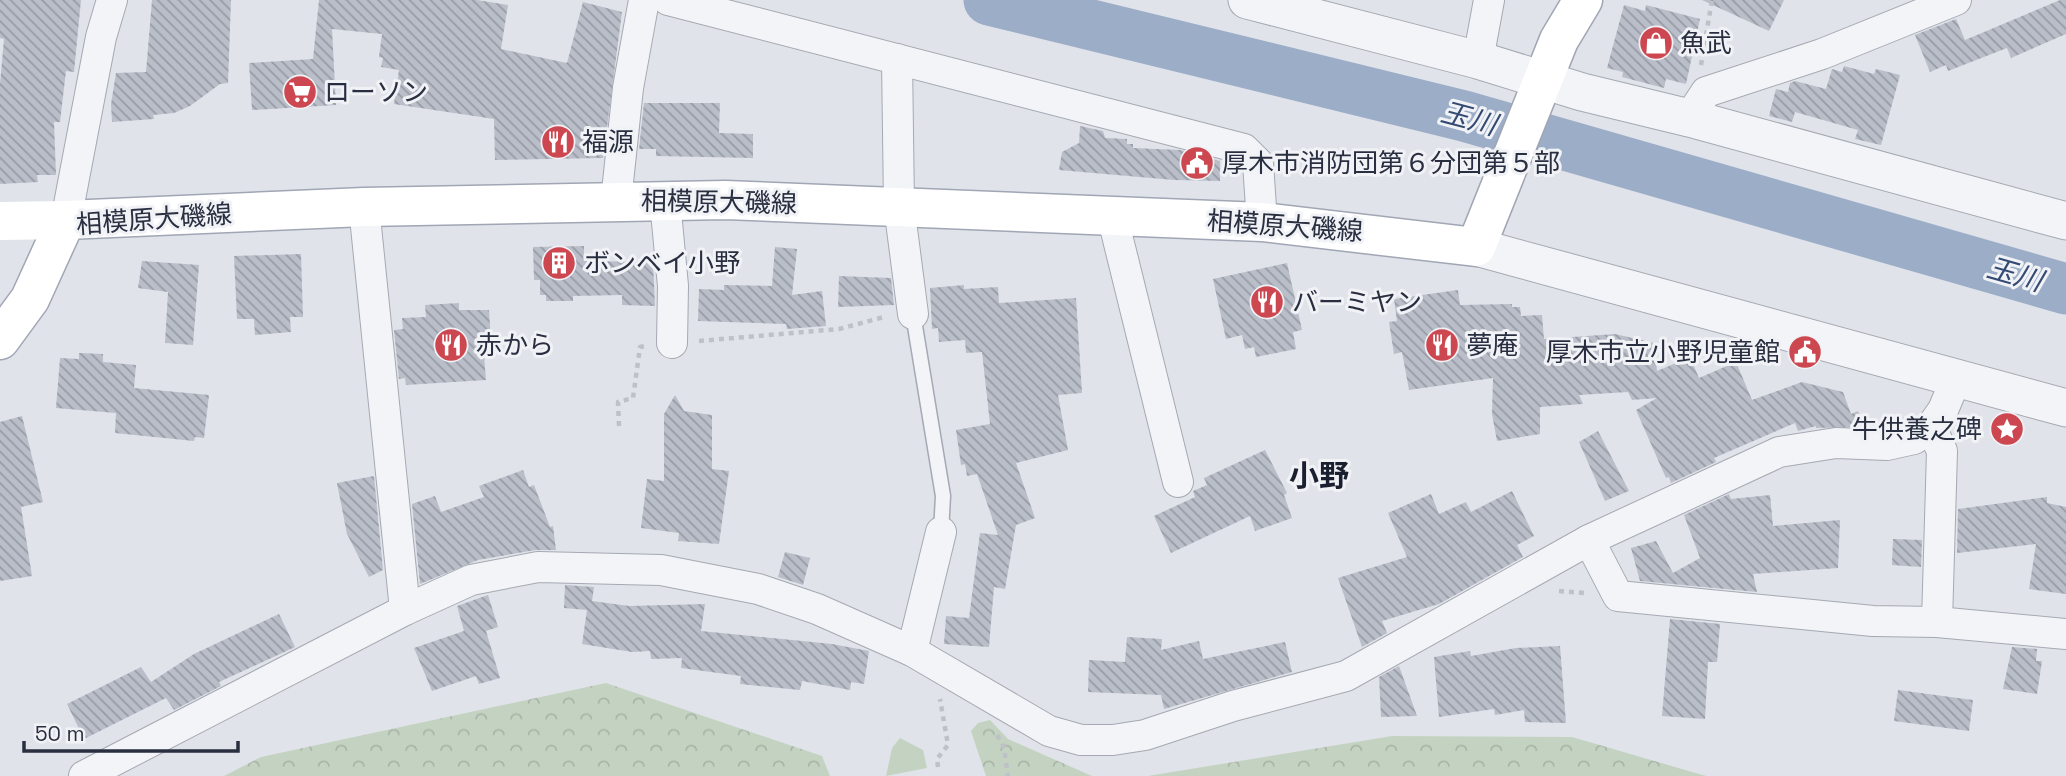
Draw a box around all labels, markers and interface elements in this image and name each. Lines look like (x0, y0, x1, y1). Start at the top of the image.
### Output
shop icon: 魚武 (1637, 24, 1675, 62)
place label: 魚武 (1680, 26, 1732, 60)
supermarket icon: ローソン (281, 73, 319, 111)
place label: ローソン (324, 75, 428, 109)
water label: 玉川 (1437, 93, 1504, 143)
restaurant icon: 福源 (539, 123, 577, 161)
place label: 福源 (582, 125, 634, 159)
public building icon: 厚木市消防団第６分団第５部 (1178, 144, 1216, 182)
place label: 厚木市消防団第６分団第５部 (1222, 146, 1560, 180)
street label: 相模原大磯線 (641, 184, 797, 220)
street label: 相模原大磯線 (75, 197, 233, 241)
street label: 相模原大磯線 (1206, 204, 1364, 248)
building icon: ボンベイ小野 (540, 244, 578, 282)
place label: ボンベイ小野 (584, 246, 740, 280)
water label: 玉川 (1983, 249, 2050, 300)
restaurant icon: バーミヤン (1248, 283, 1286, 321)
place label: バーミヤン (1292, 285, 1422, 319)
restaurant icon: 赤から (432, 326, 470, 364)
restaurant icon: 夢庵 (1423, 326, 1461, 364)
place label: 赤から (476, 328, 554, 362)
place label: 夢庵 (1466, 328, 1518, 362)
public building icon: 厚木市立小野児童館 (1786, 333, 1824, 371)
place label: 厚木市立小野児童館 (1546, 335, 1780, 369)
place icon: 牛供養之碑 (1988, 410, 2026, 448)
place label: 牛供養之碑 (1852, 412, 1982, 446)
district label: 小野 (1289, 456, 1349, 495)
scale bar (24, 710, 238, 754)
text: 50 m (35, 720, 85, 747)

